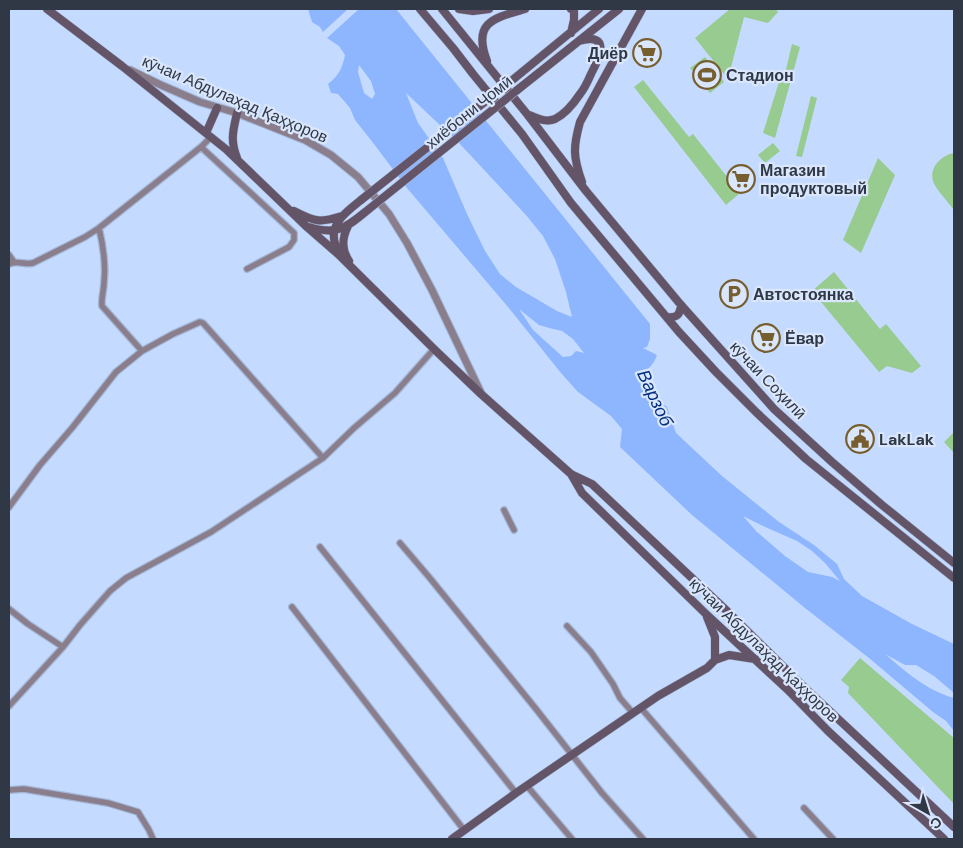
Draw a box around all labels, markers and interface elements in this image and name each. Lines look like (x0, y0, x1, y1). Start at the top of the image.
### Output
supermarket icon: Диёр (632, 38, 662, 68)
place label: Диёр (588, 43, 628, 64)
street label: кӯчаи Абдулаҳад Қаҳҳоров (139, 50, 331, 148)
sports icon: Стадион (692, 60, 722, 90)
place label: Стадион (726, 65, 794, 86)
street label: хиёбони Ҷомӣ (421, 71, 517, 153)
place label: Магазин продуктовый (760, 160, 867, 199)
supermarket icon: Магазин продуктовый (726, 164, 756, 194)
parking icon: Автостоянка (719, 279, 749, 309)
place label: Автостоянка (753, 284, 853, 305)
supermarket icon: Ёвар (751, 323, 781, 353)
place label: Ёвар (785, 328, 824, 349)
street label: кӯчаи Соҳилӣ (725, 336, 811, 424)
water label: Варзоб (631, 366, 679, 431)
public building icon: LakLak (845, 424, 875, 454)
place label: LakLak (879, 429, 935, 450)
street label: кӯчаи Абдулаҳад Қаҳҳоров (685, 573, 843, 727)
north arrow (903, 788, 953, 838)
text: С (927, 813, 946, 833)

